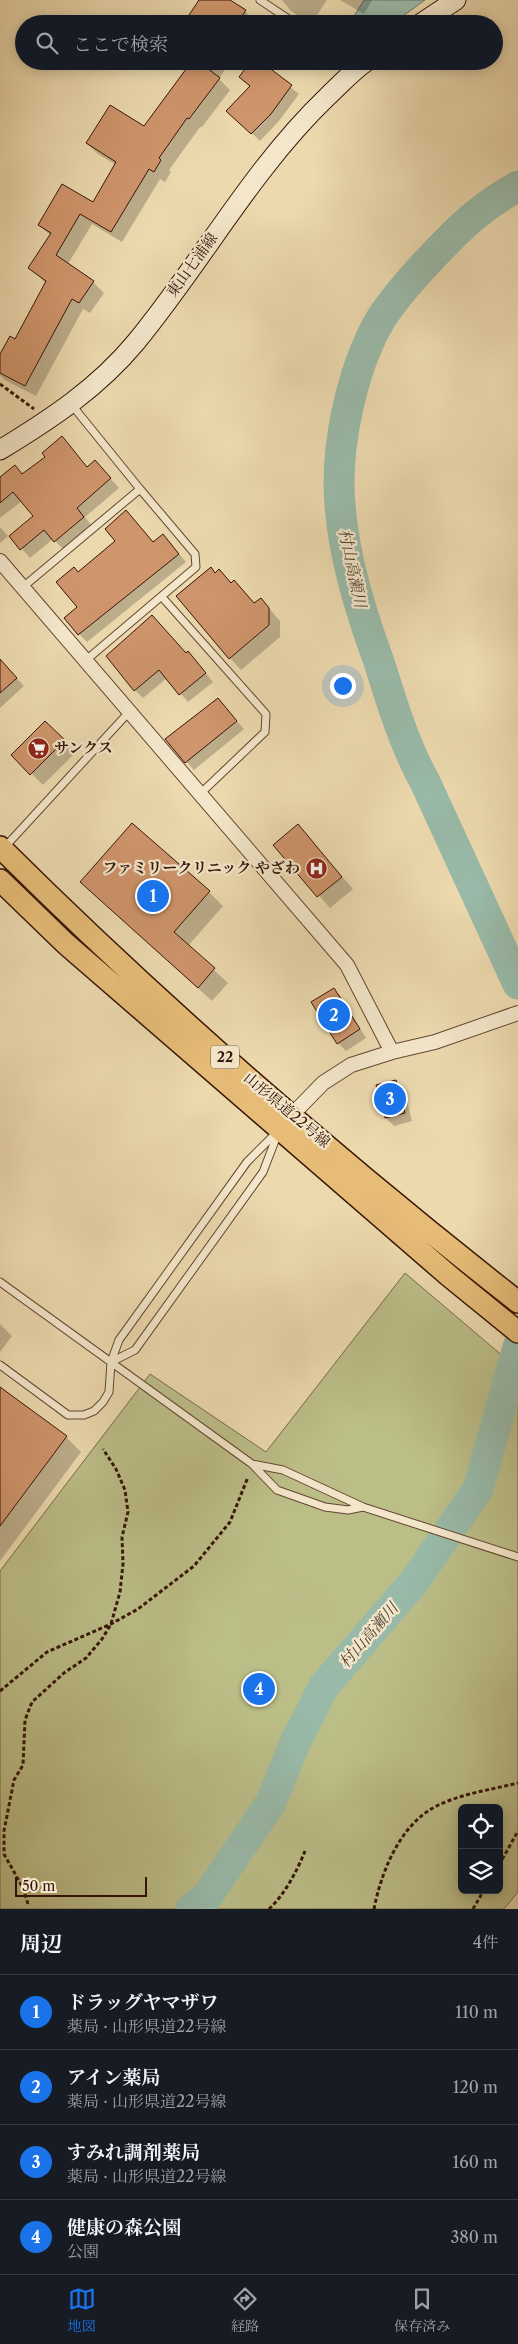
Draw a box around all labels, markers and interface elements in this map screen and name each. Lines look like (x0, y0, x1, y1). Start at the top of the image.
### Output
search box (15, 15, 503, 70)
icon: search (33, 29, 61, 57)
text: ここで検索 (73, 33, 168, 56)
street label: 東山七浦線 (162, 229, 221, 301)
water label: 村山高瀬川 (335, 527, 372, 611)
your location (330, 673, 356, 699)
supermarket icon: サンクス (26, 736, 50, 760)
place label: サンクス (54, 738, 113, 757)
hospital icon: ファミリークリニック やざわ (304, 856, 328, 880)
place label: ファミリークリニック やざわ (102, 858, 300, 877)
pin: 1 (137, 877, 169, 915)
pin: 2 (318, 996, 350, 1034)
road number: 22 (211, 1046, 239, 1068)
street label: 山形県道22号線 (240, 1068, 335, 1151)
pin: 3 (374, 1080, 406, 1118)
water label: 村山高瀬川 (334, 1597, 403, 1672)
pin: 4 (243, 1670, 275, 1708)
map controls (458, 1804, 503, 1894)
button: locate (458, 1804, 503, 1849)
button: layers (458, 1849, 503, 1894)
scale bar (15, 1874, 148, 1897)
text: 50 m (22, 1877, 55, 1895)
text: 周辺 (20, 1931, 62, 1956)
text: 4件 (473, 1932, 498, 1952)
text: ドラッグヤマザワ (67, 1991, 219, 2014)
text: 1 (32, 2002, 40, 2022)
text: 110 m (455, 2002, 498, 2022)
text: 薬局 · 山形県道22号線 (67, 2016, 226, 2036)
text: アイン薬局 (67, 2066, 160, 2089)
text: 2 (31, 2077, 41, 2097)
text: 120 m (453, 2077, 498, 2097)
text: 薬局 · 山形県道22号線 (67, 2091, 226, 2111)
text: すみれ調剤薬局 (67, 2141, 200, 2164)
text: 3 (31, 2152, 41, 2172)
text: 160 m (453, 2152, 498, 2172)
text: 薬局 · 山形県道22号線 (67, 2166, 226, 2186)
text: 健康の森公園 (67, 2216, 181, 2239)
text: 4 (31, 2227, 41, 2247)
text: 380 m (450, 2227, 498, 2247)
text: 公園 (67, 2241, 99, 2261)
tab: 地図 (68, 2285, 96, 2335)
tab: 経路 (231, 2285, 259, 2335)
tab: 保存済み (394, 2285, 450, 2335)

